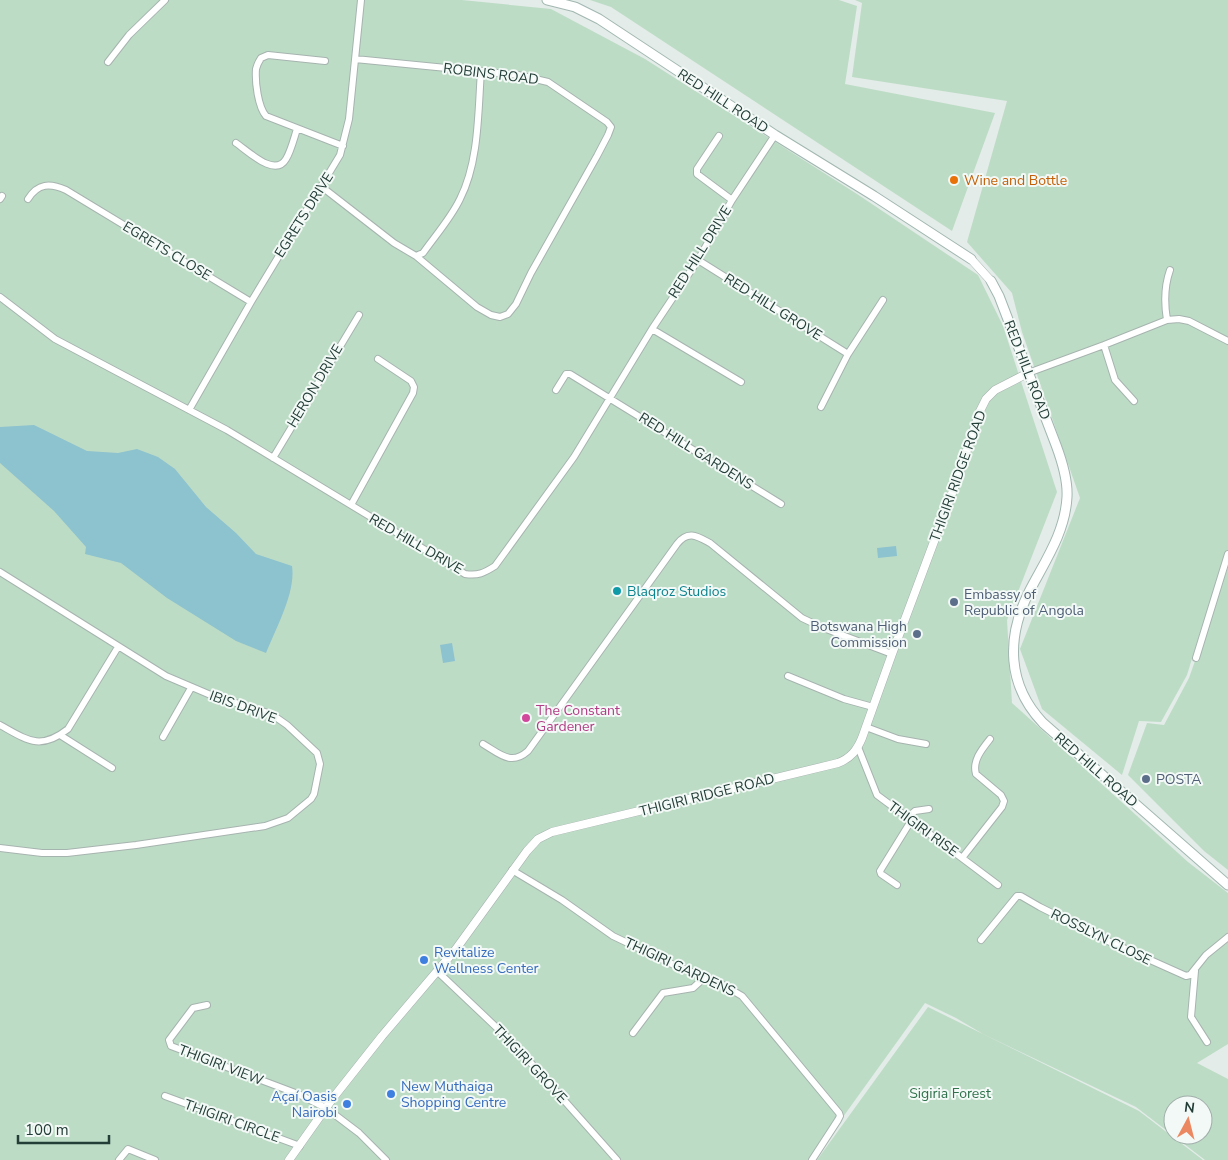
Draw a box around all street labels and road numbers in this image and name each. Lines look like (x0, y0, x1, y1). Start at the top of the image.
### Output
street label: ROBINS ROAD (442, 59, 540, 89)
street label: RED HILL ROAD (674, 64, 772, 138)
street label: EGRETS DRIVE (270, 169, 338, 261)
street label: RED HILL DRIVE (664, 202, 736, 302)
street label: EGRETS CLOSE (119, 217, 215, 285)
street label: RED HILL GROVE (720, 269, 826, 345)
street label: RED HILL ROAD (999, 318, 1055, 422)
street label: HERON DRIVE (283, 341, 347, 431)
street label: RED HILL GARDENS (635, 408, 757, 494)
street label: THIGIRI RIDGE ROAD (925, 408, 991, 544)
street label: RED HILL DRIVE (365, 509, 467, 579)
street label: IBIS DRIVE (207, 686, 279, 728)
street label: RED HILL ROAD (1050, 728, 1142, 812)
street label: THIGIRI RIDGE ROAD (637, 769, 777, 821)
street label: THIGIRI RISE (884, 797, 962, 861)
street label: ROSSLYN CLOSE (1047, 904, 1155, 970)
street label: THIGIRI GARDENS (622, 933, 739, 1001)
street label: THIGIRI GROVE (489, 1021, 571, 1107)
street label: THIGIRI VIEW (176, 1040, 267, 1090)
street label: THIGIRI CIRCLE (182, 1095, 282, 1147)

